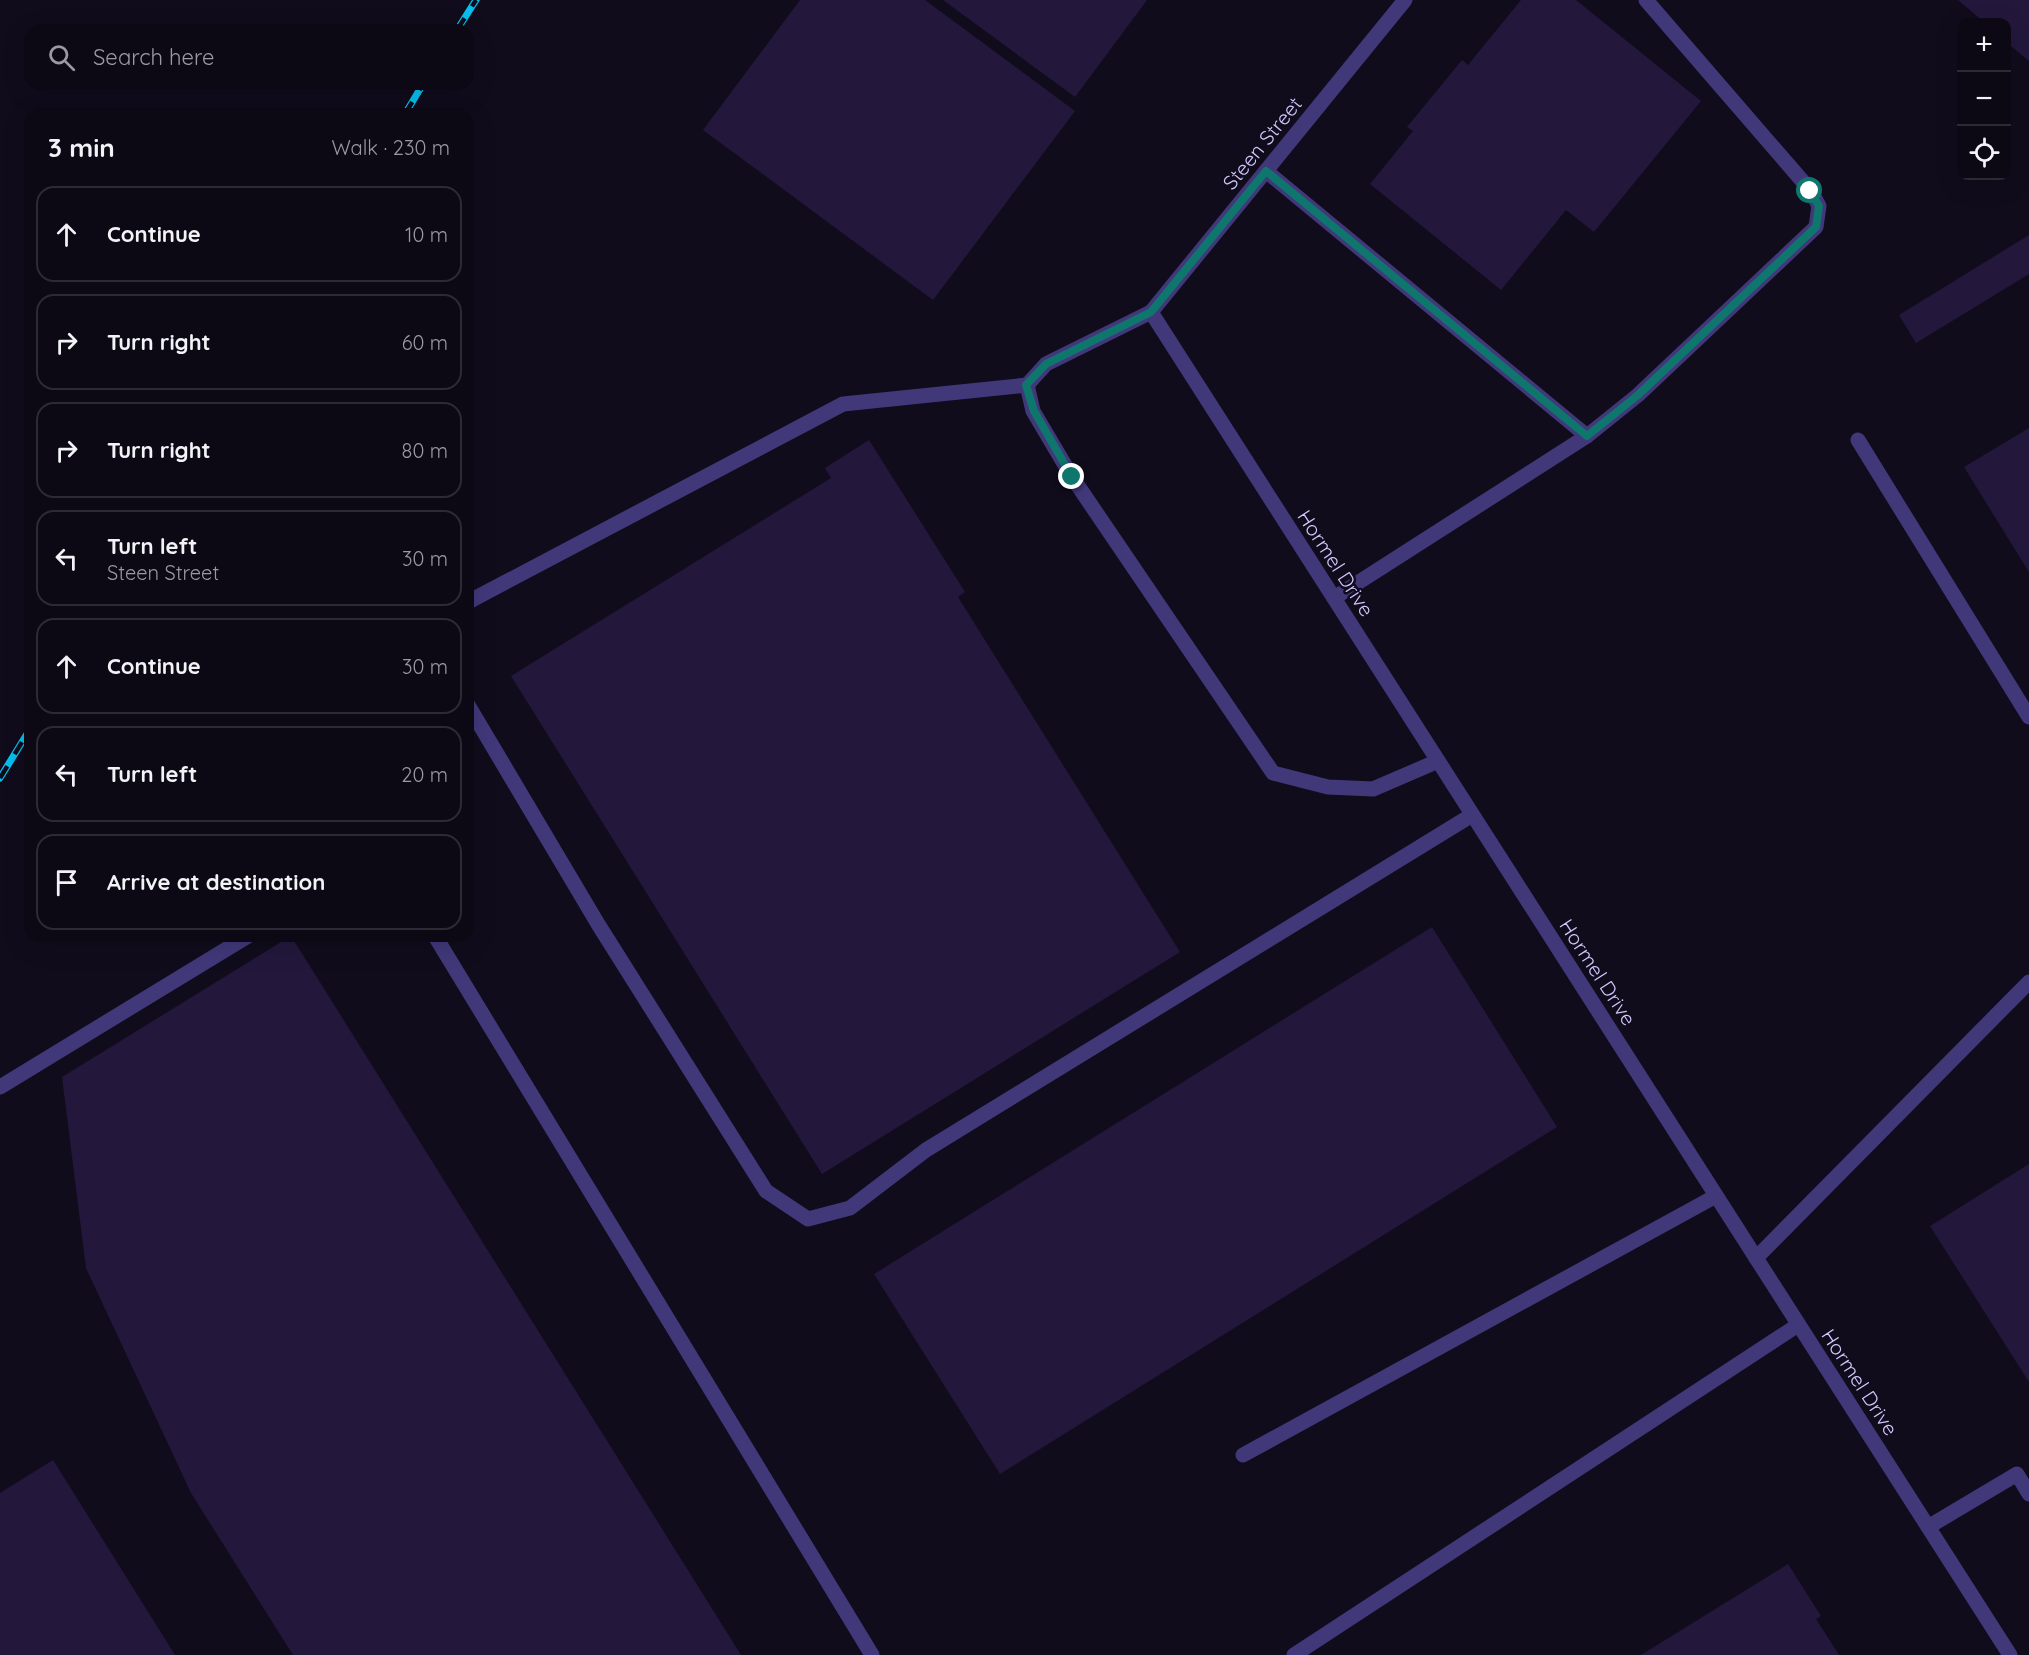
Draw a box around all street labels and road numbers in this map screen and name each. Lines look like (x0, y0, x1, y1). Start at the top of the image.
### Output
street label: Steen Street (1217, 91, 1307, 194)
street label: Hormel Drive (1292, 505, 1380, 621)
street label: Hormel Drive (1554, 914, 1642, 1030)
street label: Hormel Drive (1816, 1324, 1904, 1440)

